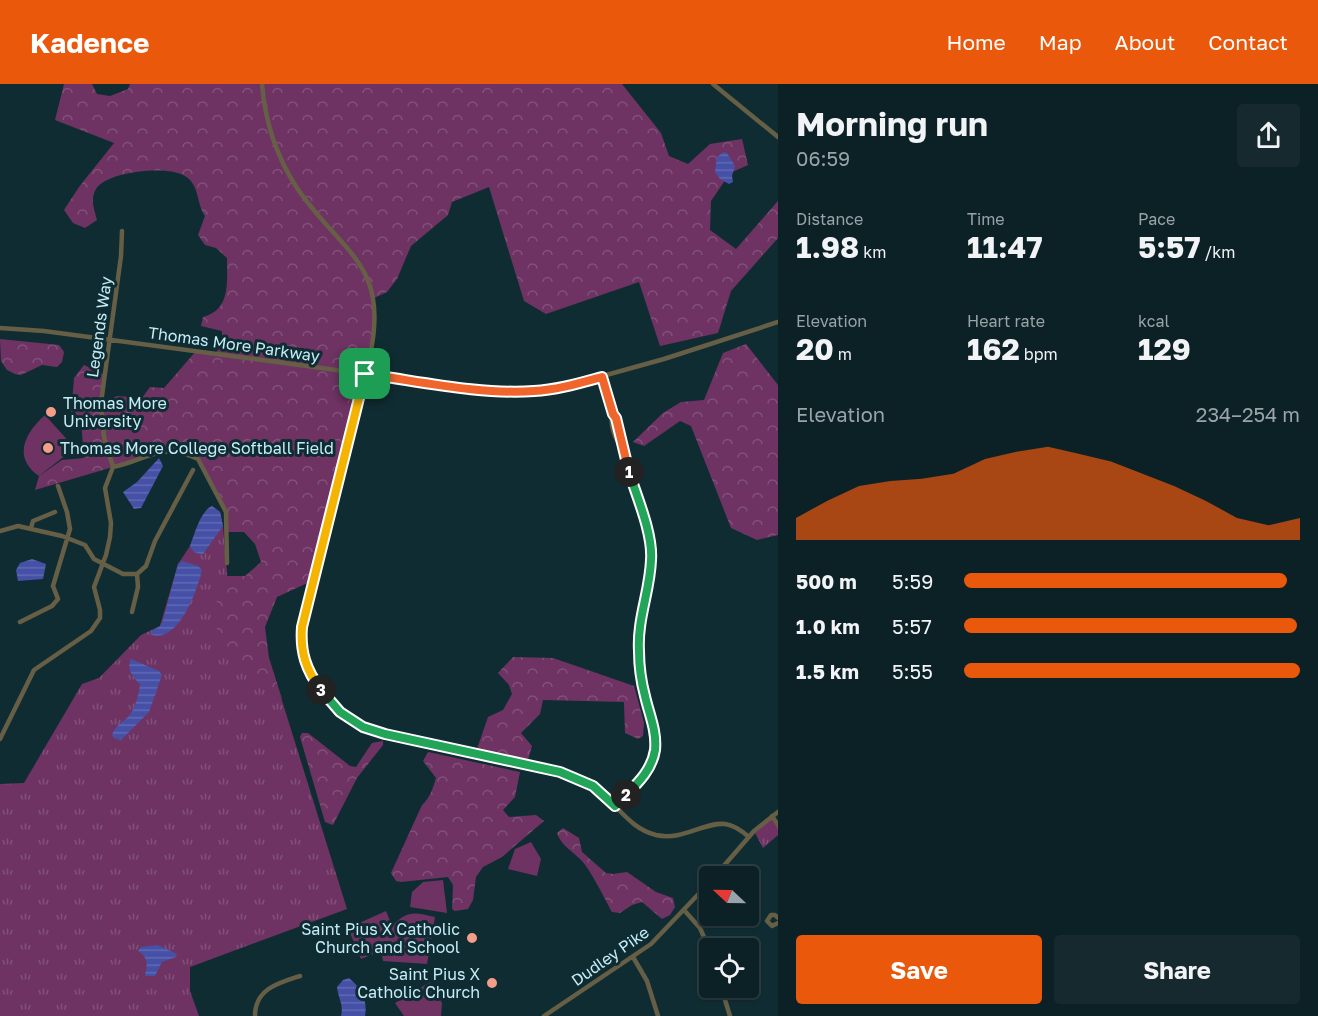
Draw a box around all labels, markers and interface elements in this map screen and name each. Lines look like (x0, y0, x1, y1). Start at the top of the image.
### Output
text: Kadence (30, 26, 150, 59)
text: Home (946, 29, 1006, 55)
text: Map (1039, 29, 1082, 55)
text: About (1115, 29, 1175, 55)
text: Contact (1208, 29, 1288, 55)
text: Morning run (796, 104, 988, 143)
button: share (1237, 104, 1300, 167)
text: 06:59 (796, 146, 850, 170)
text: Distance (796, 209, 863, 229)
text: Time (967, 209, 1005, 229)
text: Pace (1138, 209, 1175, 229)
text: 1.98 (796, 229, 859, 265)
text: 11:47 (967, 229, 1043, 265)
text: 5:57 (1138, 229, 1201, 265)
text: km (859, 242, 887, 262)
text: /km (1201, 242, 1235, 262)
street label: Legends Way (82, 275, 116, 379)
text: Elevation (796, 311, 867, 331)
text: Heart rate (967, 311, 1045, 331)
text: kcal (1138, 311, 1170, 331)
street label: Thomas More Parkway (147, 322, 321, 366)
text: 20 (796, 331, 834, 367)
text: 162 (967, 331, 1020, 367)
text: 129 (1138, 331, 1191, 367)
text: m (834, 344, 852, 364)
text: bpm (1020, 344, 1058, 364)
pin (339, 348, 390, 399)
icon: arrive (348, 357, 381, 390)
place label: Thomas More University (63, 393, 167, 431)
text: Elevation (796, 402, 885, 426)
text: 234–254 m (1196, 402, 1300, 426)
marker: Thomas More University (44, 405, 58, 419)
place label: Thomas More College Softball Field (60, 438, 334, 458)
marker: Thomas More College Softball Field (41, 441, 55, 455)
pin: 1 (614, 457, 644, 487)
text: 1 (625, 462, 633, 482)
text: 500 m (796, 569, 857, 593)
text: 5:59 (892, 569, 933, 593)
text: 1.0 km (796, 614, 860, 638)
text: 5:57 (892, 614, 932, 638)
text: 1.5 km (796, 659, 859, 683)
text: 5:55 (892, 659, 933, 683)
pin: 3 (306, 675, 336, 705)
text: 3 (316, 680, 326, 700)
pin: 2 (611, 780, 641, 810)
text: 2 (621, 785, 631, 805)
north arrow (699, 866, 759, 926)
map controls (699, 866, 759, 998)
place label: Saint Pius X Catholic Church and School (301, 919, 460, 957)
street label: Dudley Pike (567, 922, 653, 990)
marker: Saint Pius X Catholic Church and School (465, 931, 479, 945)
button: Save (796, 935, 1042, 1004)
button: Share (1054, 935, 1300, 1004)
button: locate (699, 938, 759, 998)
place label: Saint Pius X Catholic Church (357, 964, 480, 1002)
marker: Saint Pius X Catholic Church (485, 976, 499, 990)

